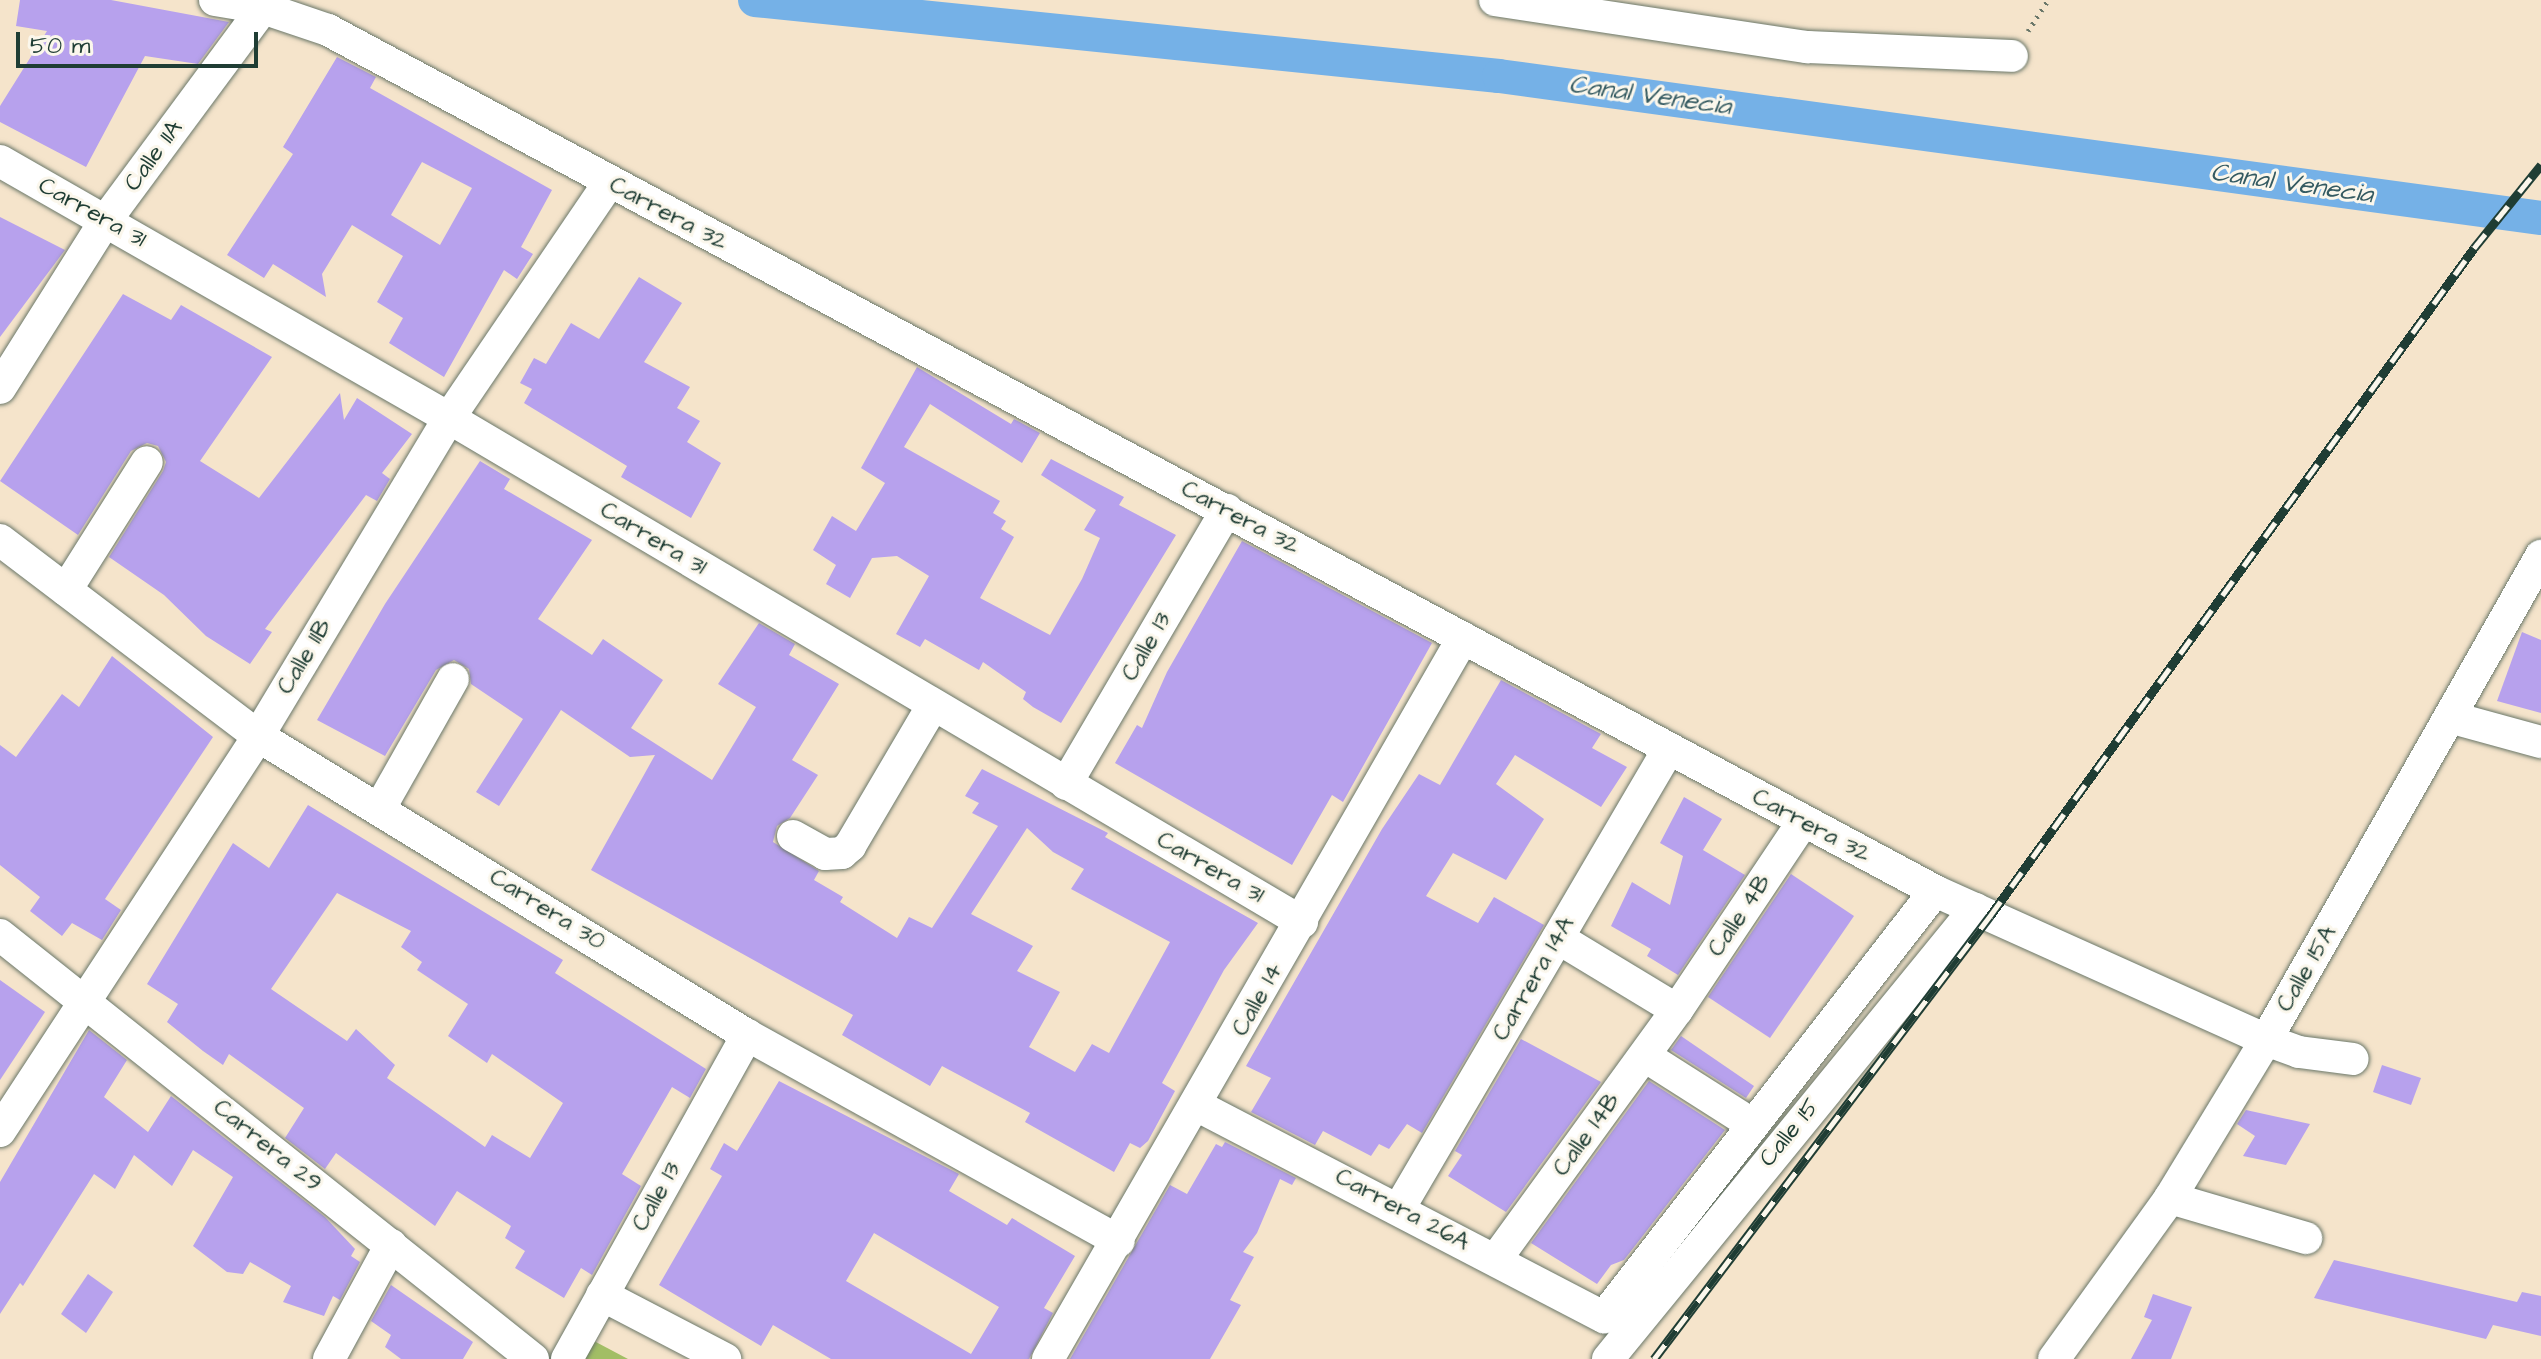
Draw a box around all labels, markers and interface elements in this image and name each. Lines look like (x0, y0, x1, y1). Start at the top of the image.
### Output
scale bar (20, 16, 262, 66)
text: 50 m (30, 29, 90, 63)
water label: Canal Venecia (1567, 69, 1733, 123)
street label: Calle 11A (119, 115, 189, 197)
water label: Canal Venecia (2209, 157, 2375, 211)
street label: Carrera 32 (604, 171, 732, 257)
street label: Carrera 31 (33, 172, 151, 254)
street label: Carrera 32 (1176, 475, 1304, 561)
street label: Carrera 31 (595, 496, 711, 582)
street label: Calle 13 (1116, 607, 1178, 687)
street label: Calle 11B (271, 614, 339, 700)
street label: Carrera 32 (1747, 783, 1875, 869)
street label: Carrera 31 (1151, 826, 1269, 910)
street label: Carrera 30 (484, 863, 610, 957)
street label: Calle 4B (1702, 870, 1778, 962)
street label: Carrera 14A (1487, 912, 1581, 1046)
street label: Calle 15A (2271, 921, 2343, 1017)
street label: Calle 14 (1226, 959, 1290, 1041)
street label: Calle 14B (1547, 1088, 1627, 1182)
street label: Calle 15 (1754, 1093, 1826, 1173)
street label: Carrera 29 (207, 1094, 327, 1198)
street label: Calle 13 (626, 1157, 688, 1237)
street label: Carrera 26A (1330, 1163, 1474, 1257)

